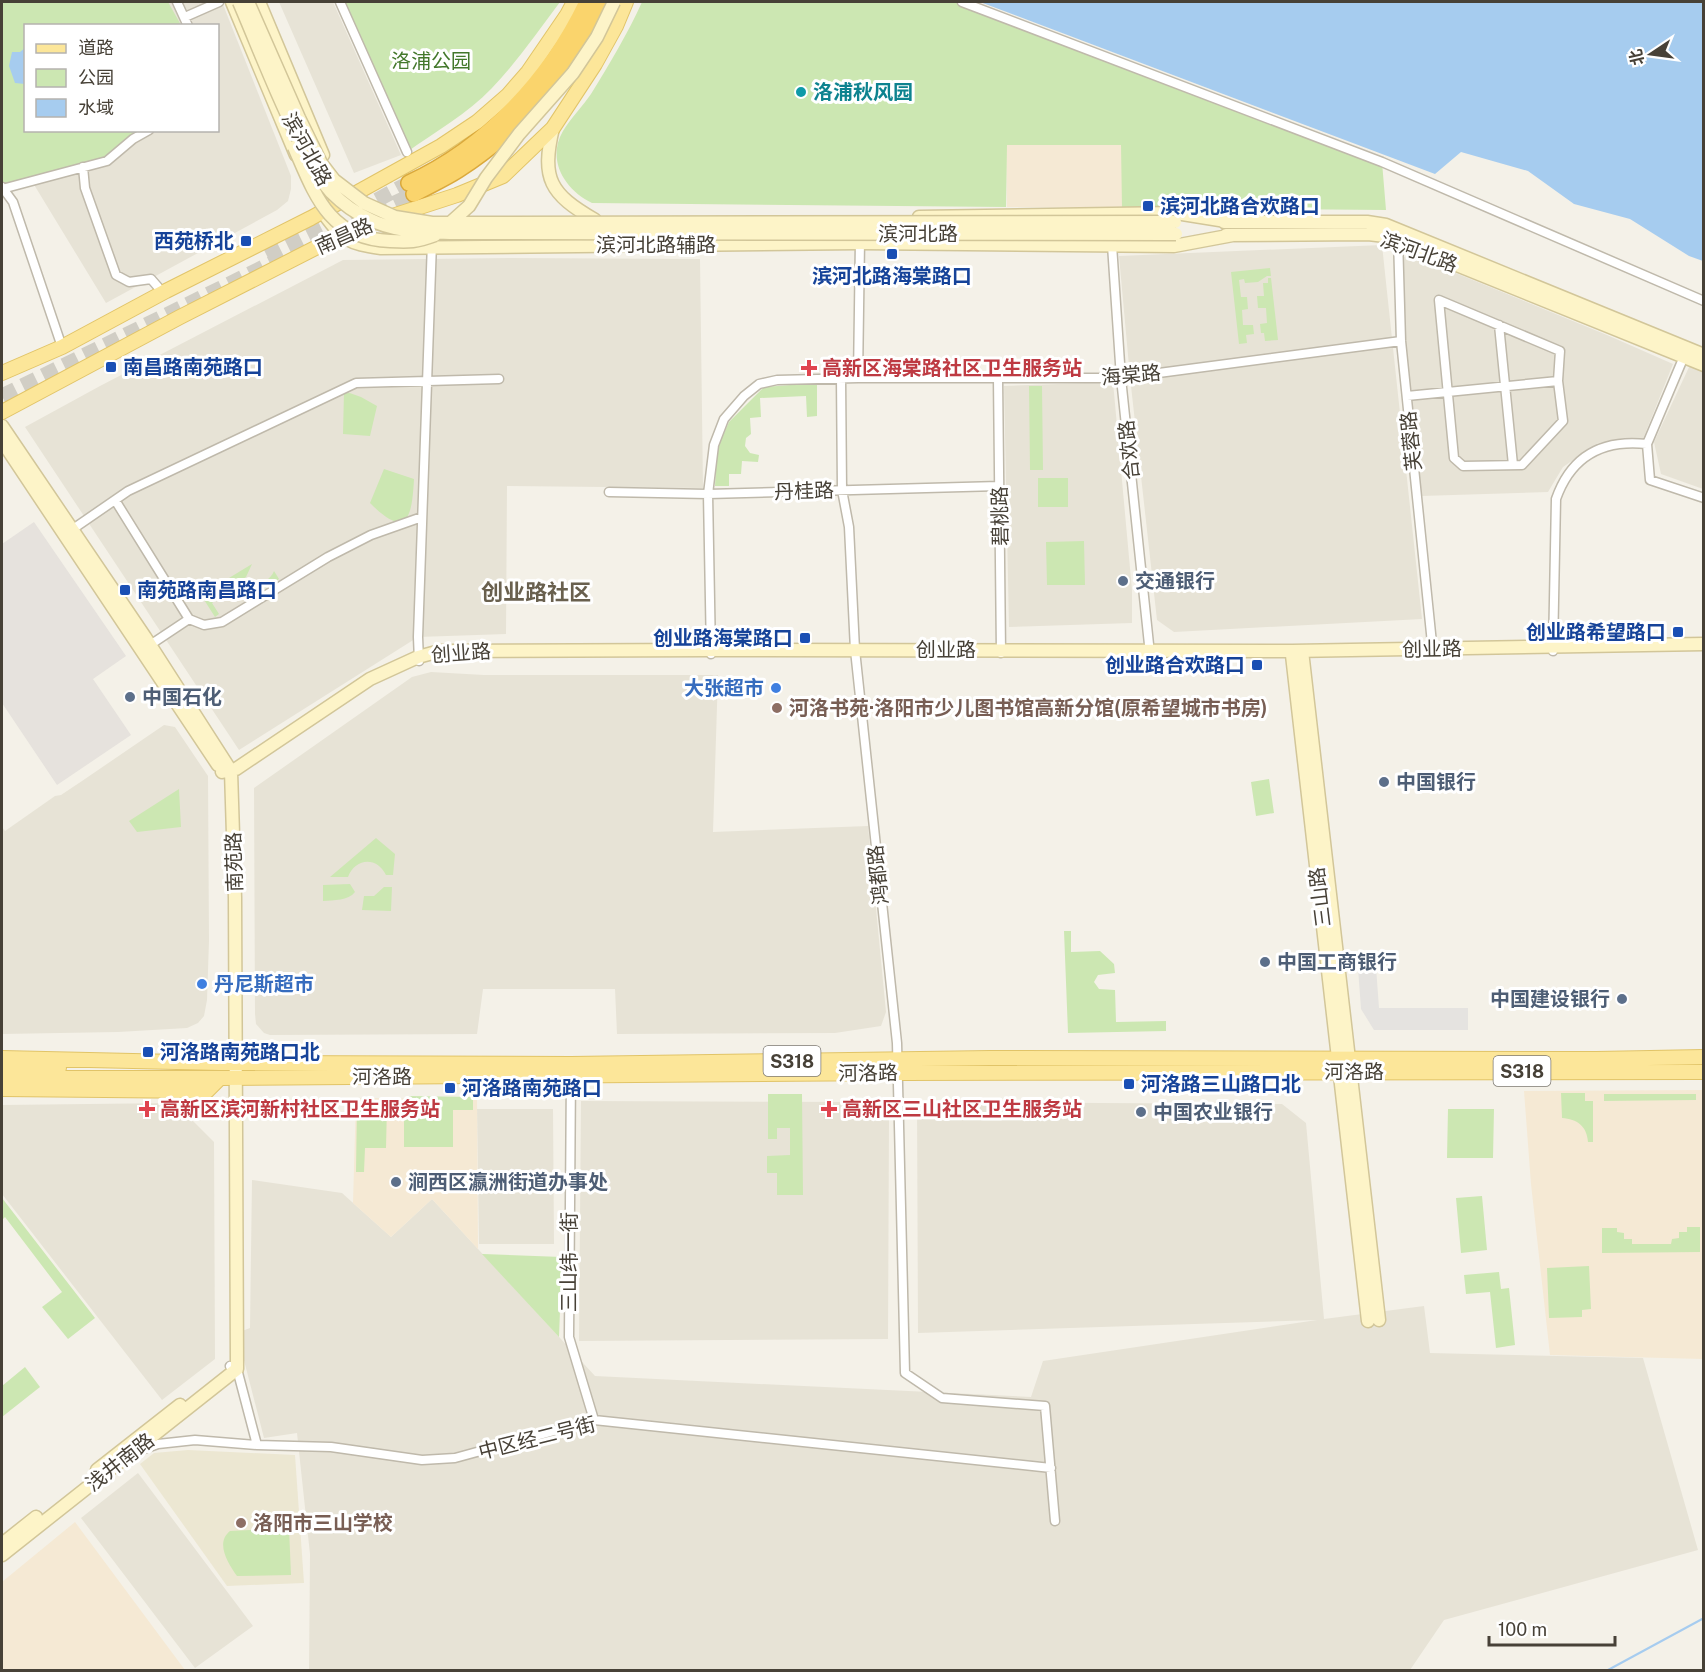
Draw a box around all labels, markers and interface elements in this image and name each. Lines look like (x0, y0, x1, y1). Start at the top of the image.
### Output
legend (24, 24, 219, 132)
north arrow (1621, 24, 1681, 84)
text: 道路 (78, 37, 114, 58)
text: 北 (1626, 47, 1648, 67)
park label: 洛浦公园 (391, 49, 471, 73)
text: 公园 (78, 67, 114, 88)
place label: 洛浦秋风园 (813, 80, 913, 104)
marker: 洛浦秋风园 (794, 85, 808, 99)
text: 水域 (78, 97, 114, 118)
street label: 滨河北路 (277, 108, 337, 190)
place label: 滨河北路合欢路口 (1160, 194, 1320, 218)
marker: 滨河北路合欢路口 (1141, 199, 1155, 213)
street label: 南昌路 (312, 213, 376, 259)
street label: 滨河北路 (878, 222, 958, 246)
street label: 滨河北路 (1377, 227, 1461, 277)
place label: 西苑桥北 (154, 229, 234, 253)
street label: 滨河北路辅路 (596, 233, 716, 257)
marker: 西苑桥北 (239, 234, 253, 248)
marker: 滨河北路海棠路口 (885, 247, 899, 261)
place label: 滨河北路海棠路口 (812, 264, 972, 288)
place label: 南昌路南苑路口 (123, 355, 263, 379)
place label: 高新区海棠路社区卫生服务站 (822, 356, 1082, 380)
marker: 高新区海棠路社区卫生服务站 (800, 359, 818, 377)
marker: 南昌路南苑路口 (104, 360, 118, 374)
street label: 海棠路 (1100, 360, 1162, 390)
street label: 芙蓉路 (1396, 410, 1426, 472)
street label: 合欢路 (1114, 419, 1144, 481)
street label: 丹桂路 (774, 478, 834, 504)
street label: 碧桃路 (987, 486, 1013, 546)
place label: 交通银行 (1135, 569, 1215, 593)
marker: 交通银行 (1116, 574, 1130, 588)
place label: 南苑路南昌路口 (137, 578, 277, 602)
district label: 创业路社区 (481, 579, 591, 605)
marker: 南苑路南昌路口 (118, 583, 132, 597)
place label: 创业路希望路口 (1526, 620, 1666, 644)
marker: 创业路希望路口 (1671, 625, 1685, 639)
place label: 创业路海棠路口 (653, 626, 793, 650)
marker: 创业路海棠路口 (798, 631, 812, 645)
street label: 创业路 (1402, 636, 1462, 662)
street label: 创业路 (916, 638, 976, 662)
street label: 创业路 (430, 639, 492, 667)
place label: 创业路合欢路口 (1105, 653, 1245, 677)
marker: 创业路合欢路口 (1250, 658, 1264, 672)
place label: 大张超市 (684, 676, 764, 700)
marker: 大张超市 (769, 681, 783, 695)
place label: 中国石化 (142, 685, 222, 709)
marker: 中国石化 (123, 690, 137, 704)
place label: 河洛书苑·洛阳市少儿图书馆高新分馆(原希望城市书房) (789, 696, 1268, 720)
marker: 河洛书苑·洛阳市少儿图书馆高新分馆(原希望城市书房) (770, 701, 784, 715)
place label: 中国银行 (1396, 770, 1476, 794)
marker: 中国银行 (1377, 775, 1391, 789)
street label: 南苑路 (221, 832, 247, 892)
street label: 鸿都路 (863, 844, 893, 906)
street label: 三山路 (1304, 866, 1336, 928)
place label: 中国工商银行 (1277, 950, 1397, 974)
marker: 中国工商银行 (1258, 955, 1272, 969)
place label: 丹尼斯超市 (214, 972, 314, 996)
marker: 丹尼斯超市 (195, 977, 209, 991)
place label: 中国建设银行 (1490, 987, 1610, 1011)
marker: 中国建设银行 (1615, 992, 1629, 1006)
place label: 河洛路南苑路口北 (160, 1040, 320, 1064)
marker: 河洛路南苑路口北 (141, 1045, 155, 1059)
road number: S318 (764, 1046, 820, 1076)
road number: S318 (1494, 1056, 1550, 1086)
street label: 河洛路 (838, 1060, 898, 1086)
street label: 河洛路 (1324, 1060, 1384, 1084)
street label: 河洛路 (352, 1065, 412, 1089)
place label: 河洛路三山路口北 (1141, 1072, 1301, 1096)
place label: 河洛路南苑路口 (462, 1076, 602, 1100)
marker: 河洛路三山路口北 (1122, 1077, 1136, 1091)
marker: 河洛路南苑路口 (443, 1081, 457, 1095)
place label: 高新区滨河新村社区卫生服务站 (160, 1097, 440, 1121)
place label: 高新区三山社区卫生服务站 (842, 1097, 1082, 1121)
marker: 高新区滨河新村社区卫生服务站 (138, 1100, 156, 1118)
marker: 高新区三山社区卫生服务站 (820, 1100, 838, 1118)
place label: 中国农业银行 (1153, 1100, 1273, 1124)
marker: 中国农业银行 (1134, 1105, 1148, 1119)
place label: 涧西区瀛洲街道办事处 (408, 1170, 608, 1194)
marker: 涧西区瀛洲街道办事处 (389, 1175, 403, 1189)
street label: 三山纬一街 (557, 1212, 581, 1312)
street label: 中区经二号街 (476, 1412, 598, 1464)
street label: 浅井南路 (81, 1428, 159, 1496)
place label: 洛阳市三山学校 (253, 1511, 393, 1535)
marker: 洛阳市三山学校 (234, 1516, 248, 1530)
scale bar (1489, 1609, 1615, 1647)
text: 100 m (1498, 1619, 1547, 1640)

